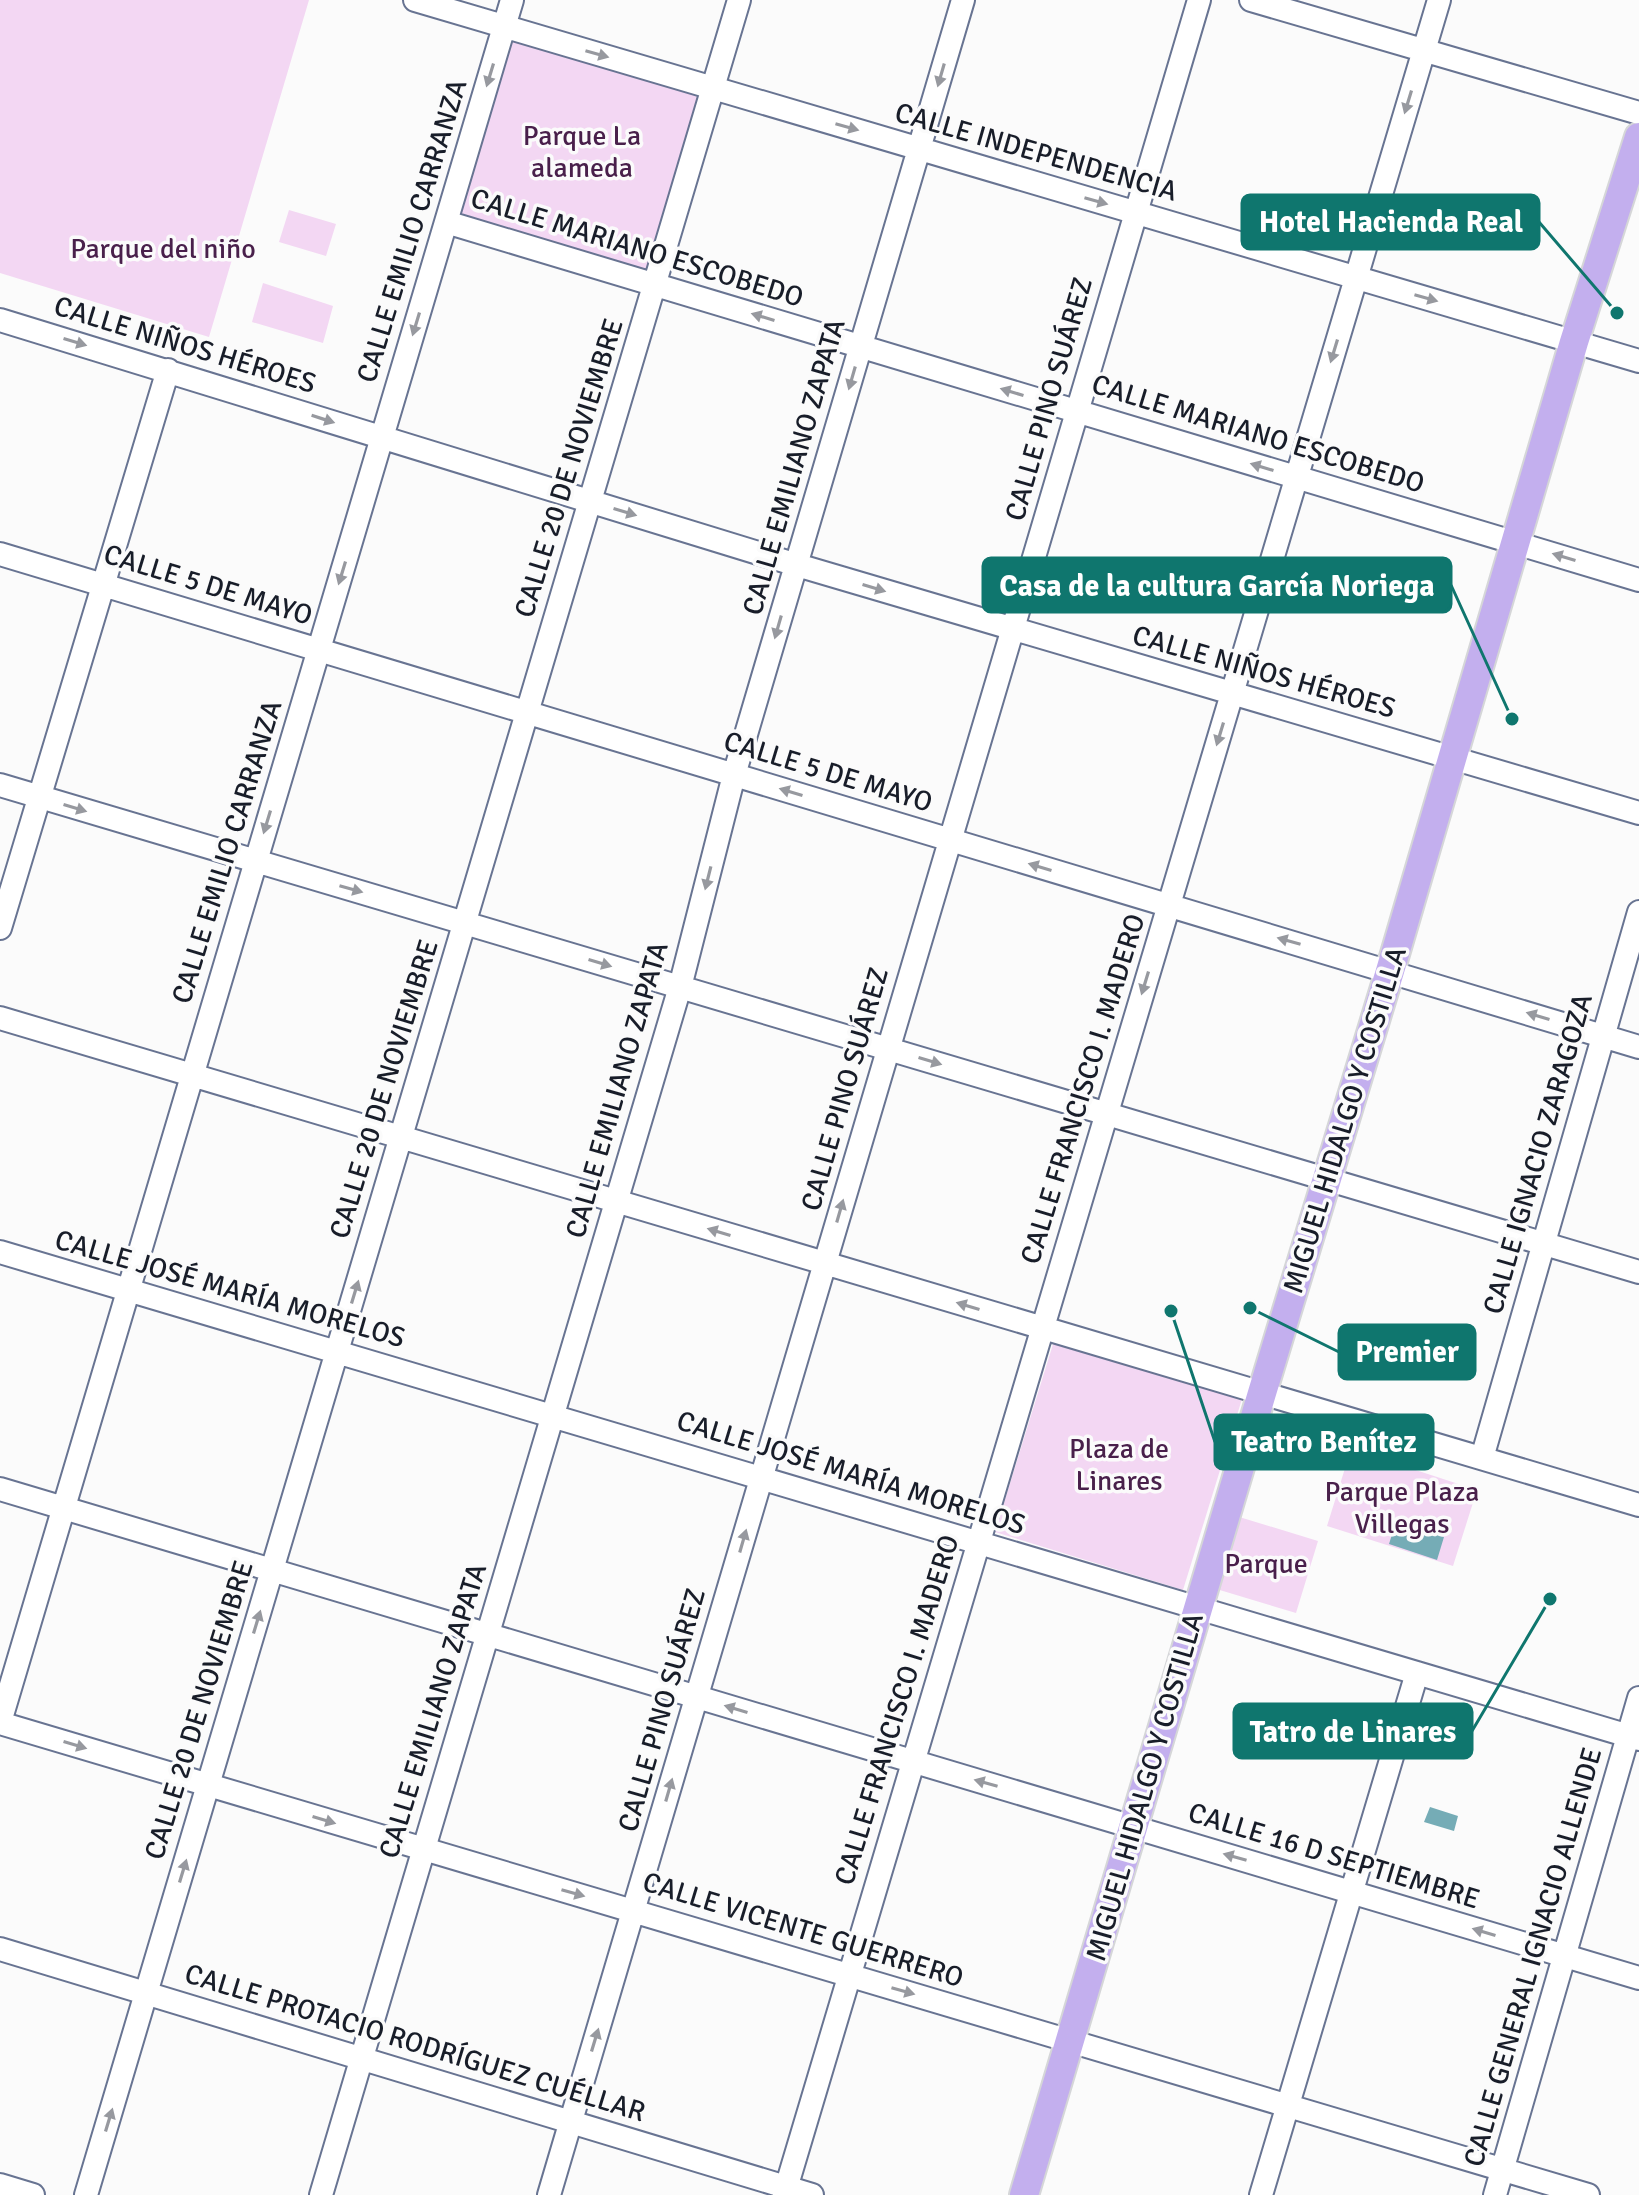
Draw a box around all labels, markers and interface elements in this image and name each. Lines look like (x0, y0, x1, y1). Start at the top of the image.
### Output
one-way arrow (586, 48, 610, 61)
one-way arrow (483, 63, 496, 87)
one-way arrow (934, 63, 947, 87)
street label: CALLE EMILIO CARRANZA (350, 75, 474, 387)
one-way arrow (1401, 90, 1414, 114)
street label: CALLE INDEPENDENCIA (891, 95, 1181, 209)
park label: Parque La alameda (523, 119, 641, 185)
one-way arrow (835, 121, 859, 134)
street label: CALLE MARIANO ESCOBEDO (467, 181, 807, 315)
one-way arrow (1085, 195, 1109, 208)
callout: Hotel Hacienda Real (1242, 195, 1539, 249)
text: Hotel Hacienda Real (1259, 204, 1523, 241)
park label: Parque del niño (70, 232, 256, 266)
street label: CALLE PINO SUÁREZ (998, 273, 1100, 525)
street label: CALLE NIÑOS HÉROES (50, 289, 320, 401)
one-way arrow (1414, 292, 1438, 305)
one-way arrow (751, 310, 775, 323)
one-way arrow (409, 312, 422, 336)
street label: CALLE 20 DE NOVIEMBRE (507, 314, 631, 622)
street label: CALLE EMILIANO ZAPATA (735, 315, 853, 619)
one-way arrow (63, 336, 87, 349)
one-way arrow (1327, 339, 1340, 363)
one-way arrow (845, 366, 858, 390)
street label: CALLE MARIANO ESCOBEDO (1088, 367, 1428, 501)
one-way arrow (1000, 385, 1024, 398)
one-way arrow (311, 414, 335, 426)
one-way arrow (1249, 460, 1273, 473)
one-way arrow (613, 506, 637, 519)
street label: CALLE 5 DE MAYO (100, 537, 316, 633)
one-way arrow (1552, 550, 1576, 563)
callout: Casa de la cultura García Noriega (983, 558, 1451, 612)
one-way arrow (335, 562, 348, 586)
text: Casa de la cultura García Noriega (999, 568, 1435, 605)
one-way arrow (862, 582, 886, 595)
one-way arrow (771, 616, 784, 640)
street label: CALLE NIÑOS HÉROES (1129, 618, 1399, 726)
street label: CALLE EMILIO CARRANZA (165, 696, 289, 1008)
one-way arrow (1213, 722, 1226, 746)
street label: CALLE 5 DE MAYO (720, 724, 936, 820)
one-way arrow (778, 785, 802, 798)
one-way arrow (63, 802, 87, 815)
one-way arrow (260, 811, 273, 835)
one-way arrow (1027, 860, 1051, 873)
one-way arrow (702, 865, 714, 890)
one-way arrow (339, 883, 363, 896)
street label: CALLE FRANCISCO I. MADERO (1013, 910, 1153, 1268)
one-way arrow (1276, 934, 1300, 947)
street label: CALLE 20 DE NOVIEMBRE (322, 935, 446, 1243)
street label: CALLE EMILIANO ZAPATA (558, 938, 676, 1242)
street label: MIGUEL HIDALGO Y COSTILLA (1276, 943, 1414, 1297)
one-way arrow (589, 957, 613, 970)
street label: CALLE PINO SUÁREZ (794, 963, 896, 1215)
one-way arrow (1138, 972, 1151, 996)
street label: CALLE IGNACIO ZARAGOZA (1476, 990, 1600, 1318)
one-way arrow (1525, 1009, 1549, 1022)
one-way arrow (918, 1055, 942, 1068)
one-way arrow (834, 1199, 847, 1223)
street label: CALLE JOSÉ MARÍA MORELOS (51, 1223, 409, 1355)
one-way arrow (706, 1225, 730, 1238)
one-way arrow (349, 1280, 362, 1304)
one-way arrow (955, 1299, 979, 1312)
callout: Premier (1339, 1325, 1475, 1379)
text: Premier (1355, 1334, 1459, 1371)
street label: CALLE JOSÉ MARÍA MORELOS (673, 1404, 1029, 1542)
callout: Teatro Benítez (1215, 1415, 1433, 1469)
text: Teatro Benítez (1231, 1424, 1417, 1461)
park label: Plaza de Linares (1069, 1432, 1169, 1498)
park label: Parque Plaza Villegas (1325, 1475, 1479, 1541)
one-way arrow (737, 1529, 750, 1553)
street label: CALLE FRANCISCO I. MADERO (827, 1531, 967, 1889)
park label: Parque (1224, 1547, 1308, 1581)
street label: CALLE 20 DE NOVIEMBRE (137, 1556, 261, 1864)
street label: CALLE EMILIANO ZAPATA (372, 1560, 494, 1862)
street label: CALLE PINO SUÁREZ (611, 1584, 713, 1836)
one-way arrow (251, 1609, 264, 1633)
street label: MIGUEL HIDALGO Y COSTILLA (1079, 1609, 1211, 1965)
one-way arrow (724, 1702, 748, 1715)
callout: Tatro de Linares (1234, 1704, 1472, 1758)
text: Tatro de Linares (1250, 1714, 1456, 1751)
one-way arrow (63, 1739, 87, 1752)
street label: CALLE GENERAL IGNACIO ALLENDE (1457, 1744, 1609, 2170)
one-way arrow (973, 1776, 997, 1789)
one-way arrow (663, 1778, 676, 1802)
street label: CALLE 16 D SEPTIEMBRE (1184, 1795, 1484, 1917)
one-way arrow (312, 1814, 336, 1827)
one-way arrow (1222, 1850, 1246, 1863)
one-way arrow (177, 1859, 190, 1883)
street label: CALLE VICENTE GUERRERO (639, 1865, 967, 1995)
one-way arrow (561, 1888, 586, 1900)
one-way arrow (1472, 1925, 1496, 1938)
street label: CALLE PROTACIO RODRÍGUEZ CUÉLLAR (181, 1957, 649, 2129)
one-way arrow (891, 1985, 915, 1998)
one-way arrow (589, 2027, 602, 2051)
one-way arrow (103, 2108, 116, 2132)

